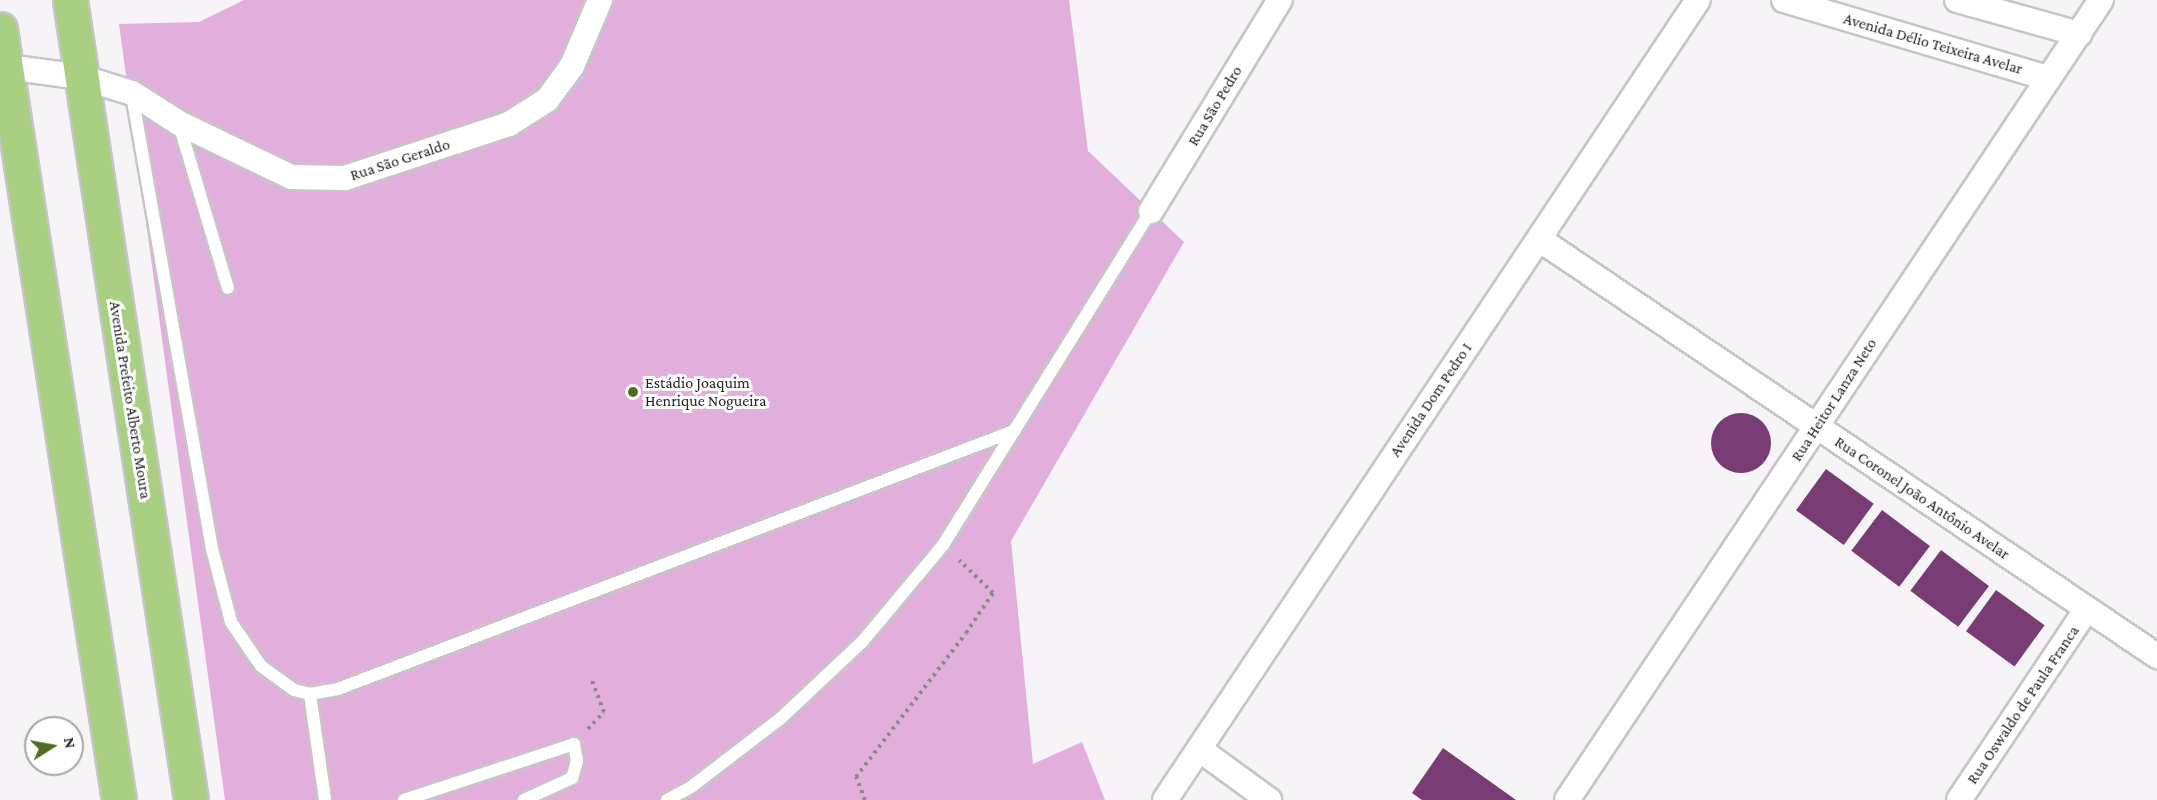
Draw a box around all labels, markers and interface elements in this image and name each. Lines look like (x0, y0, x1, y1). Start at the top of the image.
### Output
street label: Avenida Délio Teixeira Avelar (1841, 9, 2025, 79)
street label: Rua São Pedro (1184, 63, 1246, 149)
street label: Rua São Geraldo (348, 135, 452, 185)
street label: Avenida Prefeito Alberto Moura (105, 300, 155, 500)
street label: Rua Heitor Lanza Neto (1787, 335, 1881, 465)
street label: Avenida Dom Pedro I (1386, 339, 1476, 461)
place label: Estádio Joaquim Henrique Nogueira (645, 373, 766, 411)
marker: Estádio Joaquim Henrique Nogueira (626, 385, 640, 399)
street label: Rua Coronel João Antônio Avelar (1831, 432, 2013, 564)
street label: Rua Oswaldo de Paula Franca (1963, 622, 2083, 788)
north arrow (24, 716, 84, 776)
text: N (61, 736, 80, 750)

